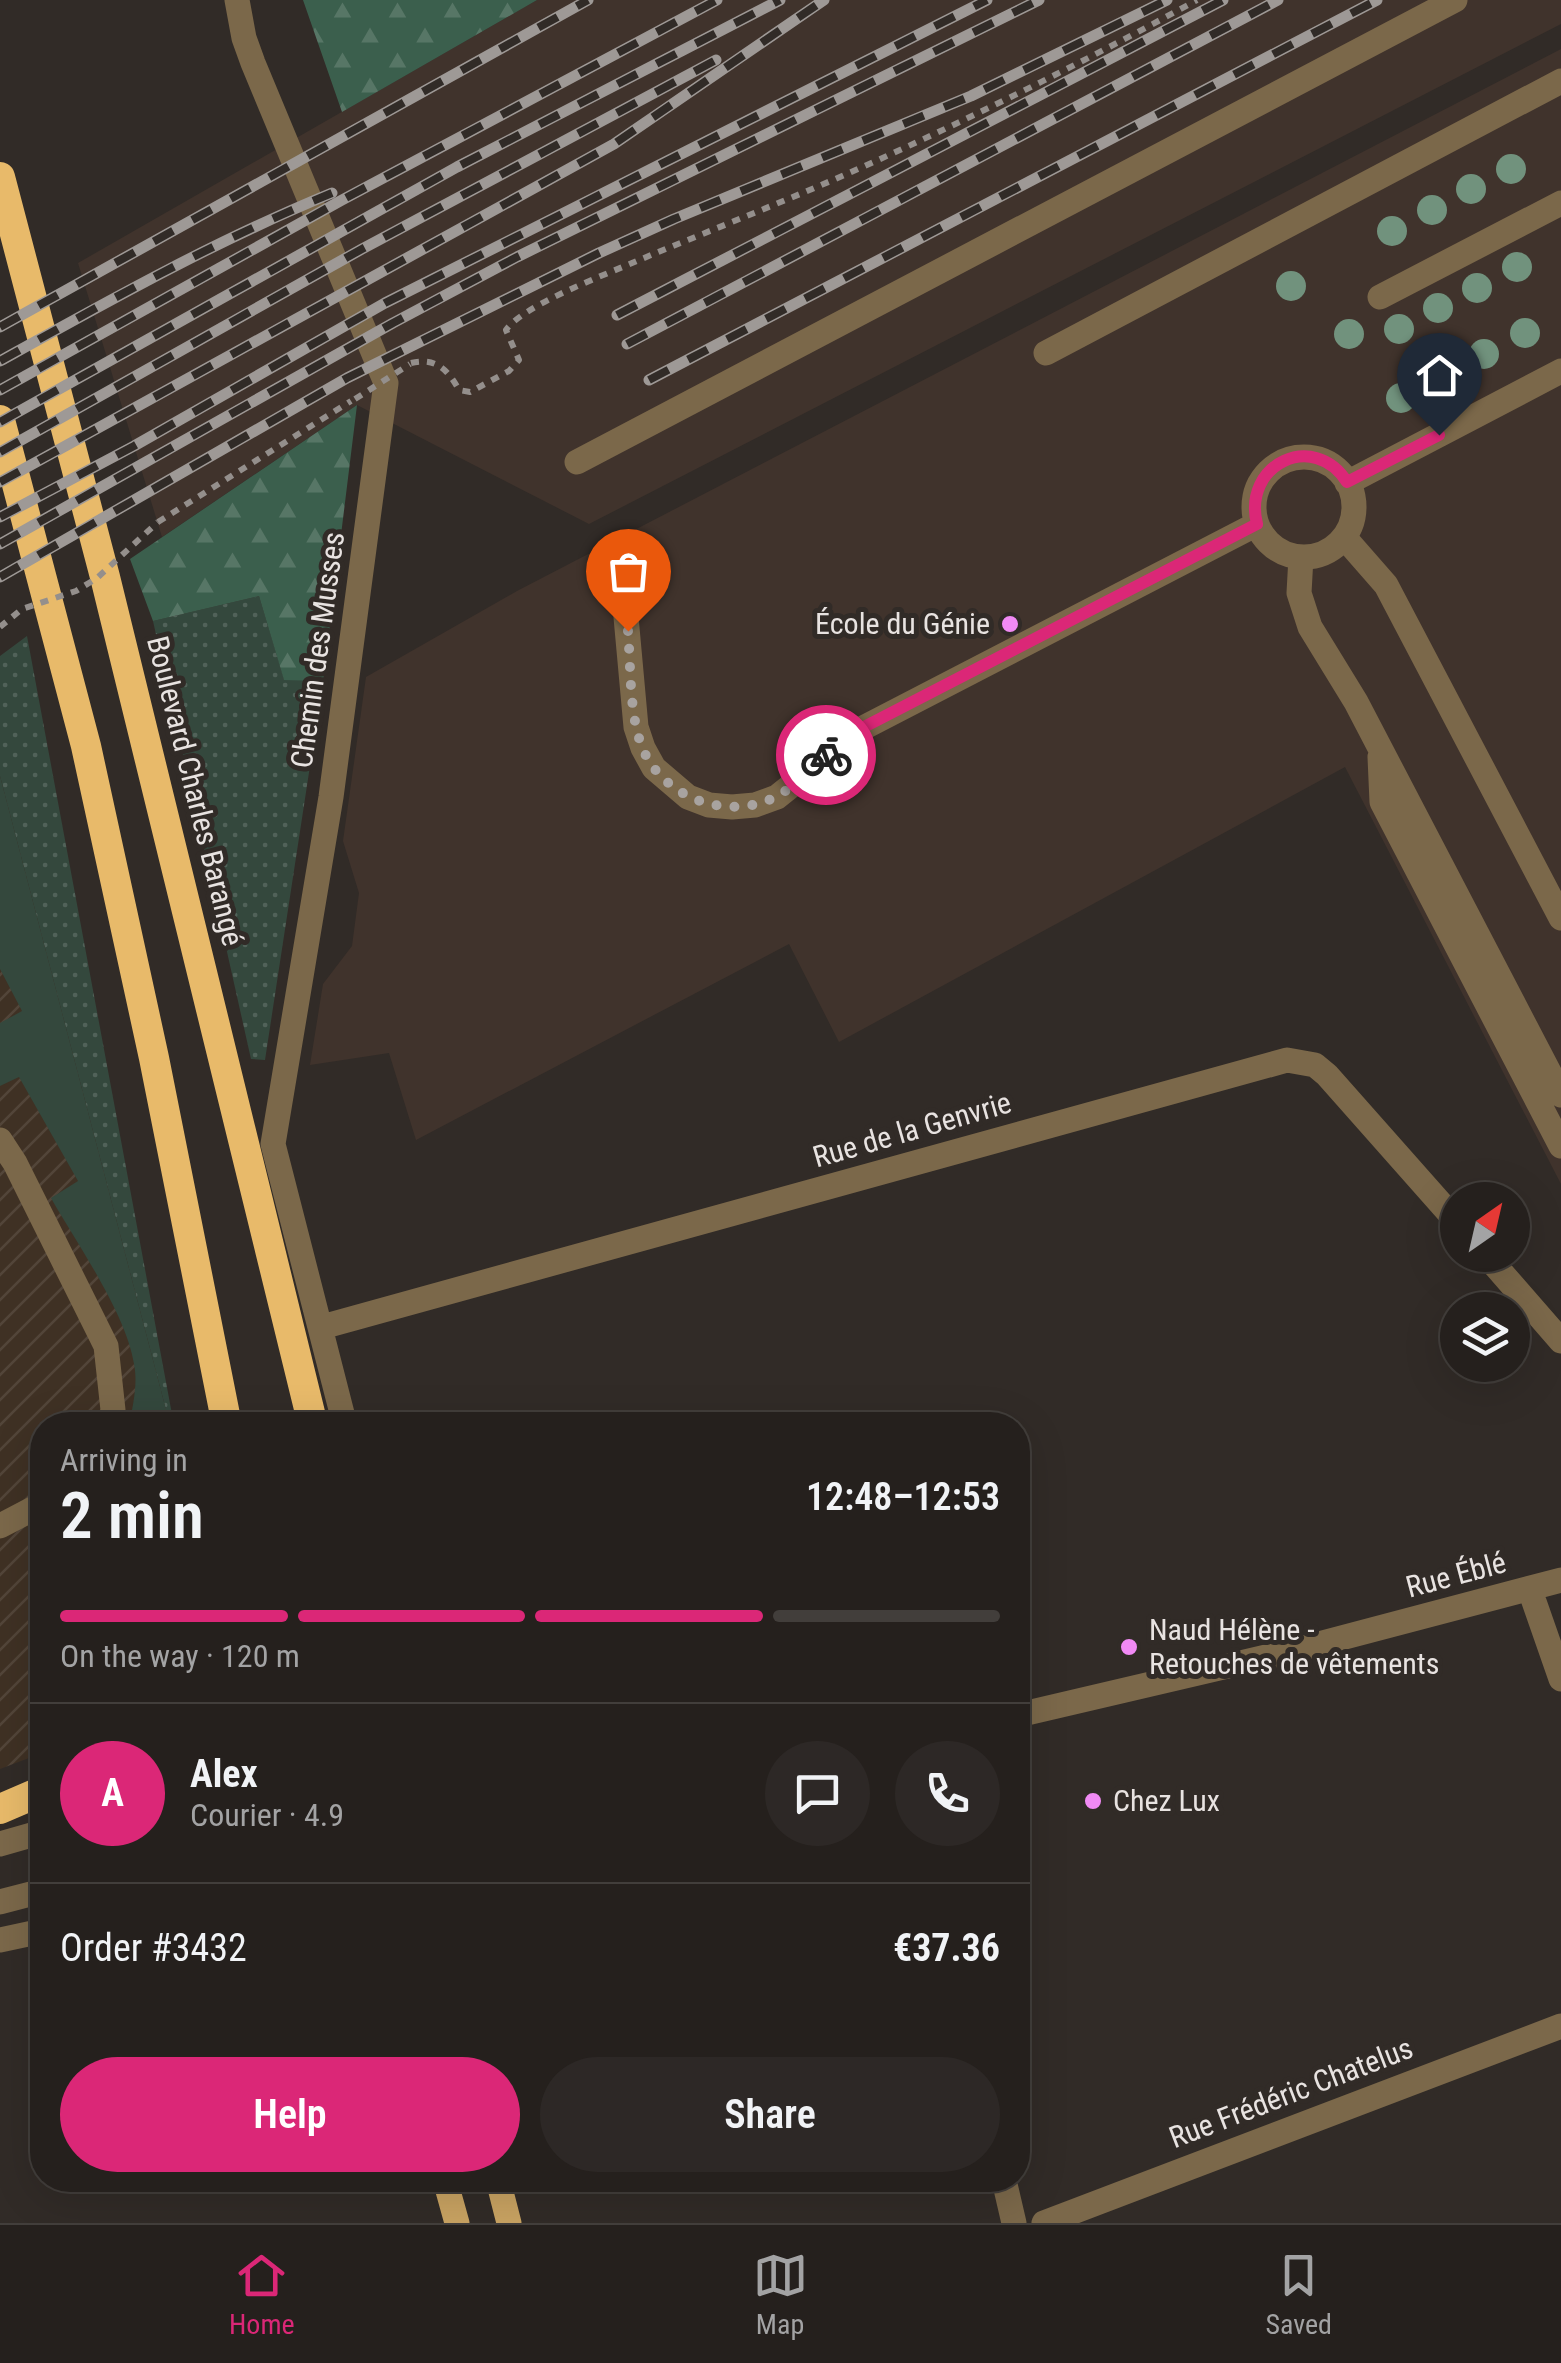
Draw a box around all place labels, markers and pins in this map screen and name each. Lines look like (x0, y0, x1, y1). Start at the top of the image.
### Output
pin (1397, 333, 1482, 436)
pin (586, 529, 671, 632)
place label: École du Génie (815, 606, 990, 641)
marker: École du Génie (999, 613, 1021, 635)
place label: Naud Hélène - Retouches de vêtements (1149, 1612, 1439, 1681)
marker: Naud Hélène - Retouches de vêtements (1118, 1636, 1140, 1658)
place label: Chez Lux (1113, 1783, 1220, 1818)
marker: Chez Lux (1082, 1790, 1104, 1812)

